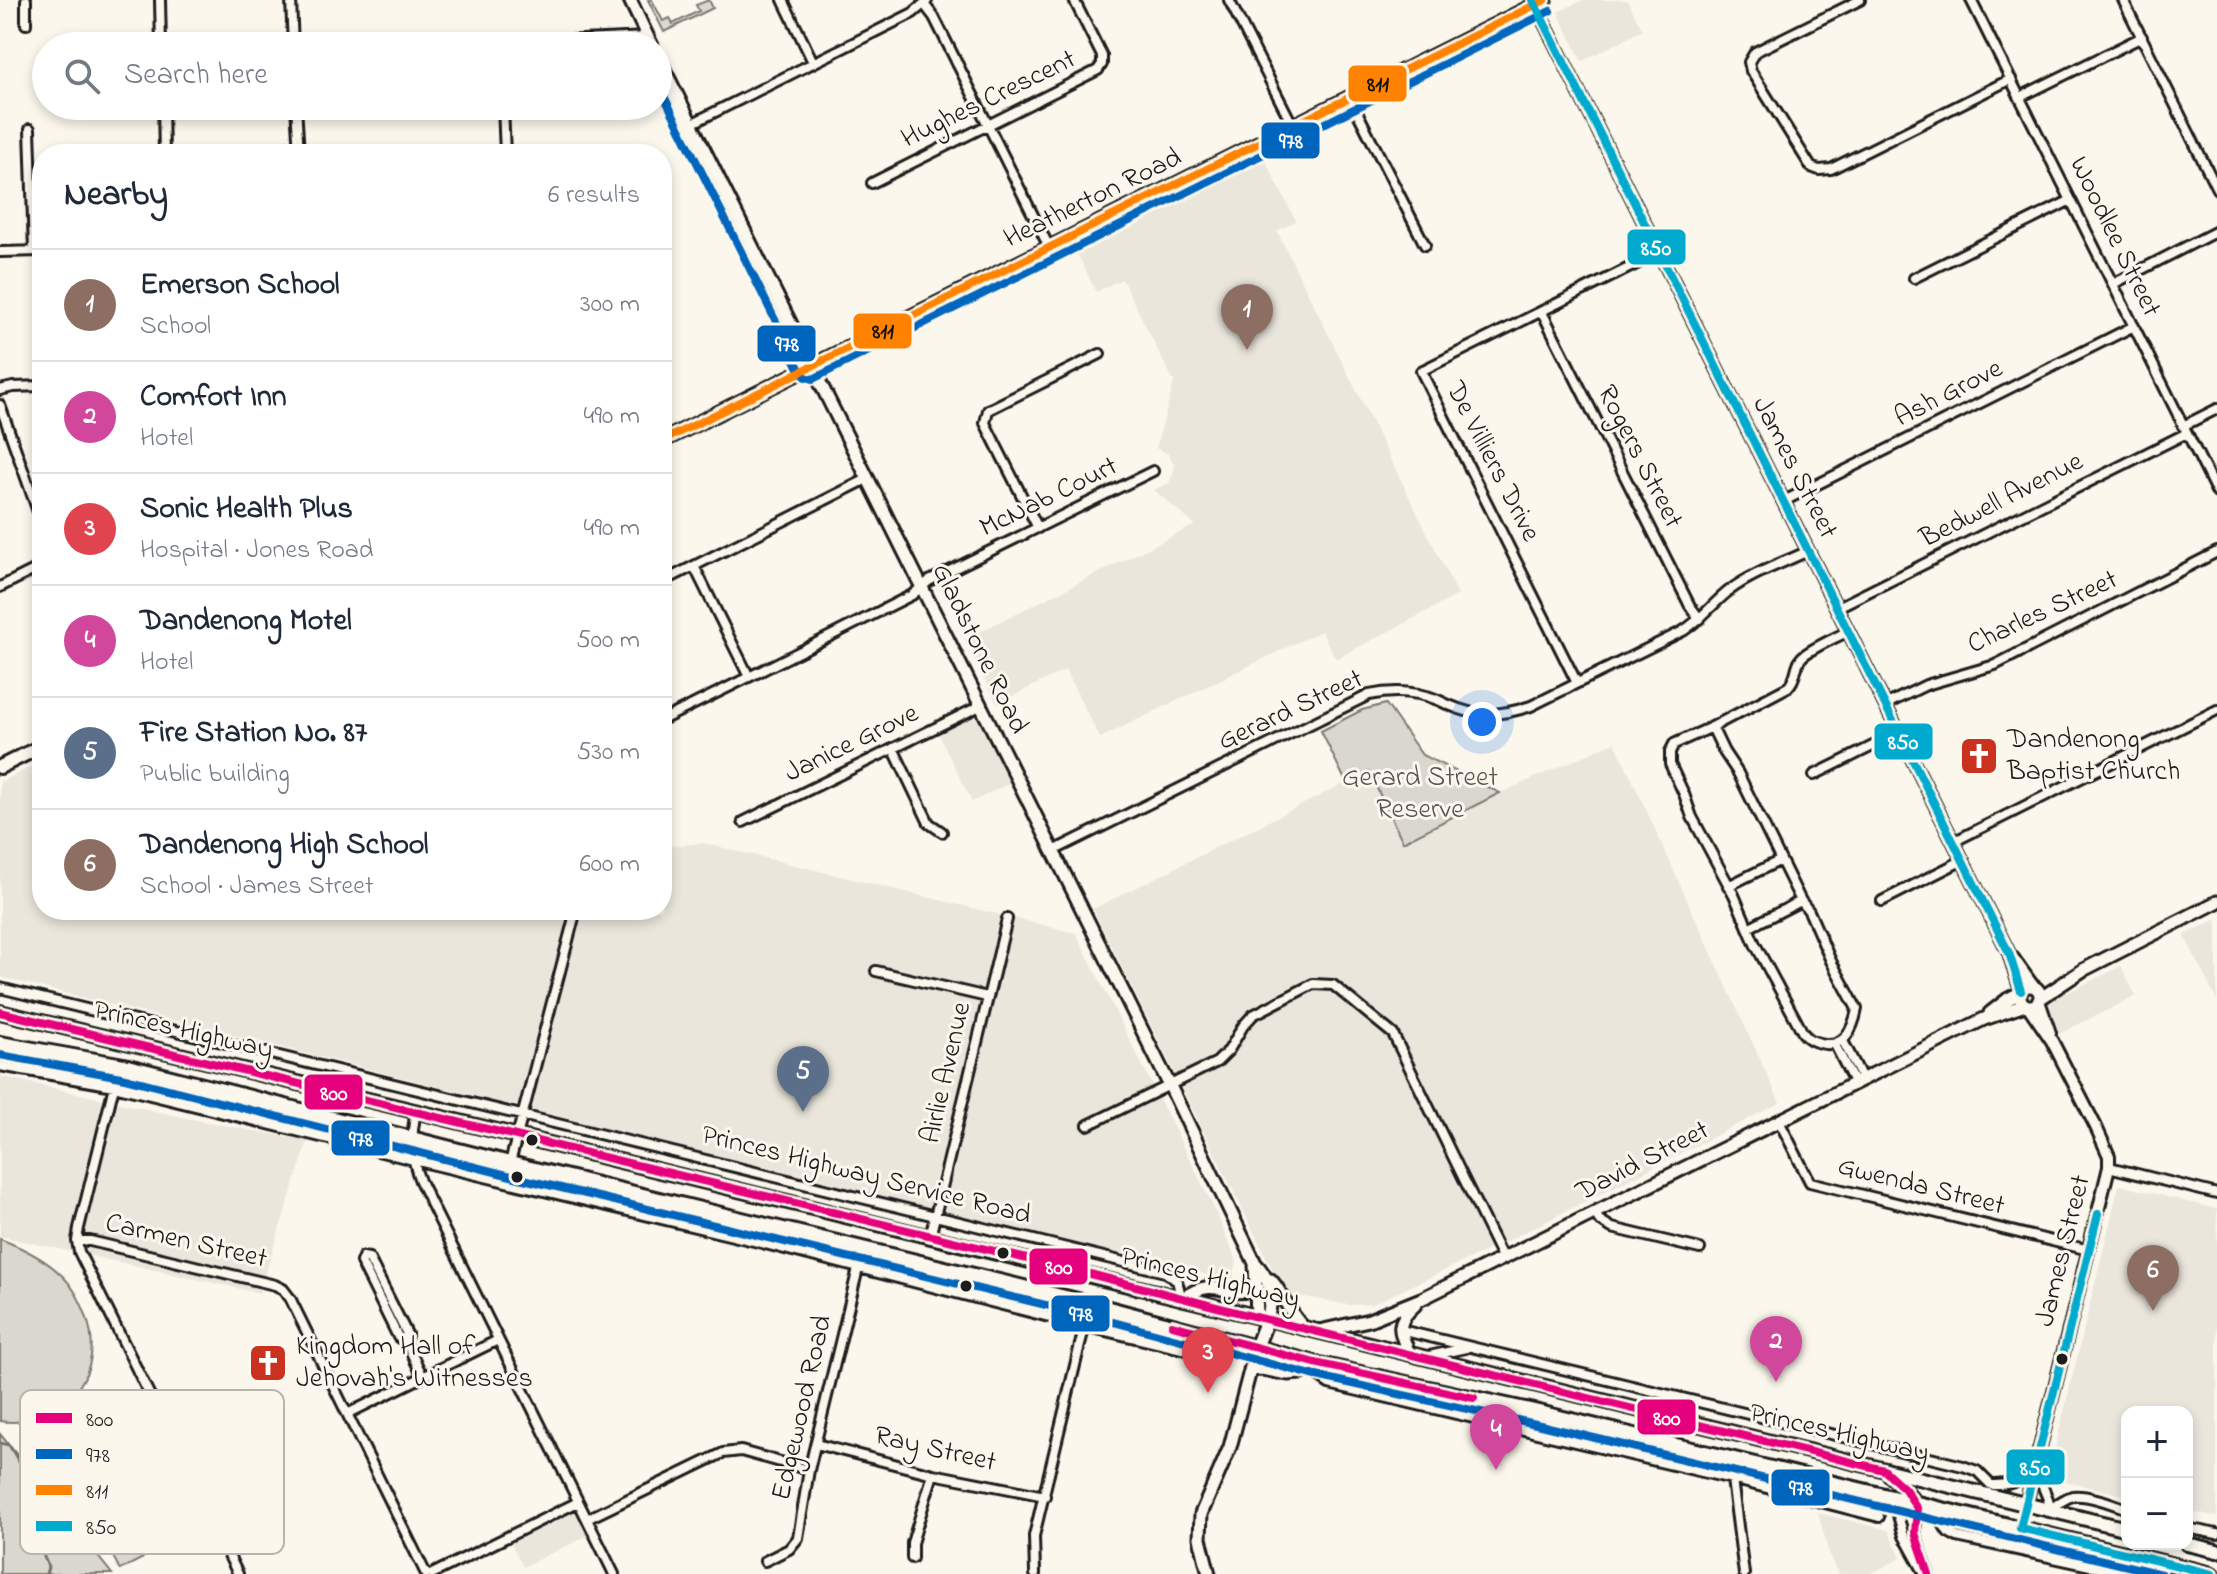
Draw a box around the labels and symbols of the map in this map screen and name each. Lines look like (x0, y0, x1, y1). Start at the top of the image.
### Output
street label: Hughes Crescent (895, 40, 1083, 160)
line badge: 811 (1347, 64, 1408, 103)
text: 811 (1366, 70, 1389, 102)
line badge: 978 (1260, 121, 1321, 160)
text: 978 (1278, 127, 1304, 159)
street label: Heatherton Road (997, 138, 1189, 260)
street label: Woodlee Street (2057, 150, 2171, 324)
line badge: 850 (1626, 228, 1687, 266)
text: 850 (1640, 234, 1672, 266)
pin: 1 (1221, 284, 1273, 350)
line badge: 811 (852, 312, 913, 350)
text: 811 (871, 317, 894, 349)
line badge: 978 (756, 324, 817, 363)
text: 978 (774, 330, 800, 362)
street label: Ash Grove (1888, 349, 2011, 439)
street label: De Villiers Drive (1434, 374, 1550, 550)
street label: Rogers Street (1585, 378, 1693, 536)
street label: James Street (1741, 390, 1847, 546)
street label: Bedwell Avenue (1912, 442, 2091, 560)
street label: McNab Court (973, 447, 1125, 549)
street label: Gladstone Road (920, 557, 1038, 742)
street label: Charles Street (1961, 560, 2125, 666)
street label: Gerard Street (1212, 659, 1370, 763)
street label: Janice Grove (778, 694, 926, 794)
your location (1462, 702, 1502, 742)
place label: Dandenong Baptist Church (2006, 720, 2180, 793)
line badge: 850 (1873, 722, 1934, 761)
text: 850 (1887, 728, 1919, 760)
church icon: Dandenong Baptist Church (1958, 735, 2000, 777)
park label: Gerard Street Reserve (1342, 758, 1498, 831)
street label: Princes Highway (89, 990, 277, 1072)
street label: Airlie Avenue (911, 998, 983, 1148)
pin: 5 (777, 1046, 829, 1112)
line badge: 800 (303, 1073, 364, 1111)
text: 800 (319, 1079, 348, 1111)
street label: David Street (1568, 1111, 1717, 1214)
street label: Princes Highway Service Road (697, 1115, 1035, 1237)
line badge: 978 (330, 1119, 391, 1157)
text: 978 (348, 1125, 374, 1157)
unlabelled marker (524, 1132, 540, 1148)
street label: Gwenda Street (1833, 1146, 2009, 1228)
unlabelled marker (509, 1169, 525, 1185)
street label: James Street (2025, 1171, 2103, 1331)
street label: Carmen Street (101, 1203, 271, 1281)
street label: Princes Highway (1116, 1237, 1304, 1321)
unlabelled marker (995, 1245, 1011, 1261)
pin: 6 (2127, 1245, 2179, 1311)
line badge: 800 (1028, 1247, 1089, 1286)
text: 800 (1044, 1253, 1073, 1285)
unlabelled marker (958, 1278, 974, 1294)
line badge: 978 (1050, 1294, 1111, 1333)
text: 978 (1068, 1300, 1094, 1332)
street label: Edgewood Road (762, 1311, 844, 1505)
pin: 2 (1750, 1316, 1802, 1382)
place label: Kingdom Hall of Jehovah's Witnesses (296, 1327, 533, 1400)
pin: 3 (1182, 1327, 1234, 1393)
church icon: Kingdom Hall of Jehovah's Witnesses (247, 1342, 289, 1384)
unlabelled marker (2054, 1351, 2070, 1367)
legend (20, 1390, 284, 1554)
street label: Princes Highway (1745, 1393, 1933, 1475)
line badge: 800 (1636, 1398, 1697, 1436)
pin: 4 (1470, 1404, 1522, 1470)
text: 800 (1652, 1404, 1681, 1436)
text: 800 (86, 1405, 113, 1437)
street label: Ray Street (870, 1416, 1000, 1484)
text: 978 (86, 1441, 110, 1473)
line badge: 850 (2005, 1448, 2066, 1486)
text: 850 (2019, 1454, 2051, 1486)
line badge: 978 (1770, 1468, 1831, 1507)
text: 978 (1788, 1474, 1814, 1506)
text: 811 (86, 1477, 108, 1509)
text: 850 (86, 1513, 116, 1545)

